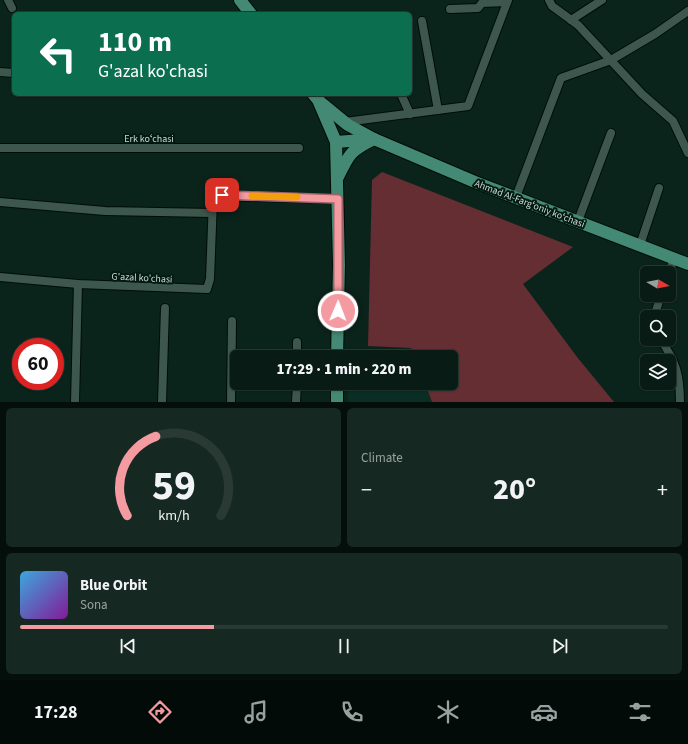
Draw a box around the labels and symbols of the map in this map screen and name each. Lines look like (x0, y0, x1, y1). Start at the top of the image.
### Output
street label: Erk koʻchasi (124, 132, 174, 146)
street label: Ahmad Al-Fargʻoniy koʻchasi (472, 176, 587, 231)
pin (205, 178, 239, 212)
north arrow (640, 266, 676, 302)
street label: G'azal ko'chasi (111, 269, 173, 287)
position arrow (317, 290, 359, 332)
speed limit sign: 60 (12, 338, 64, 390)

